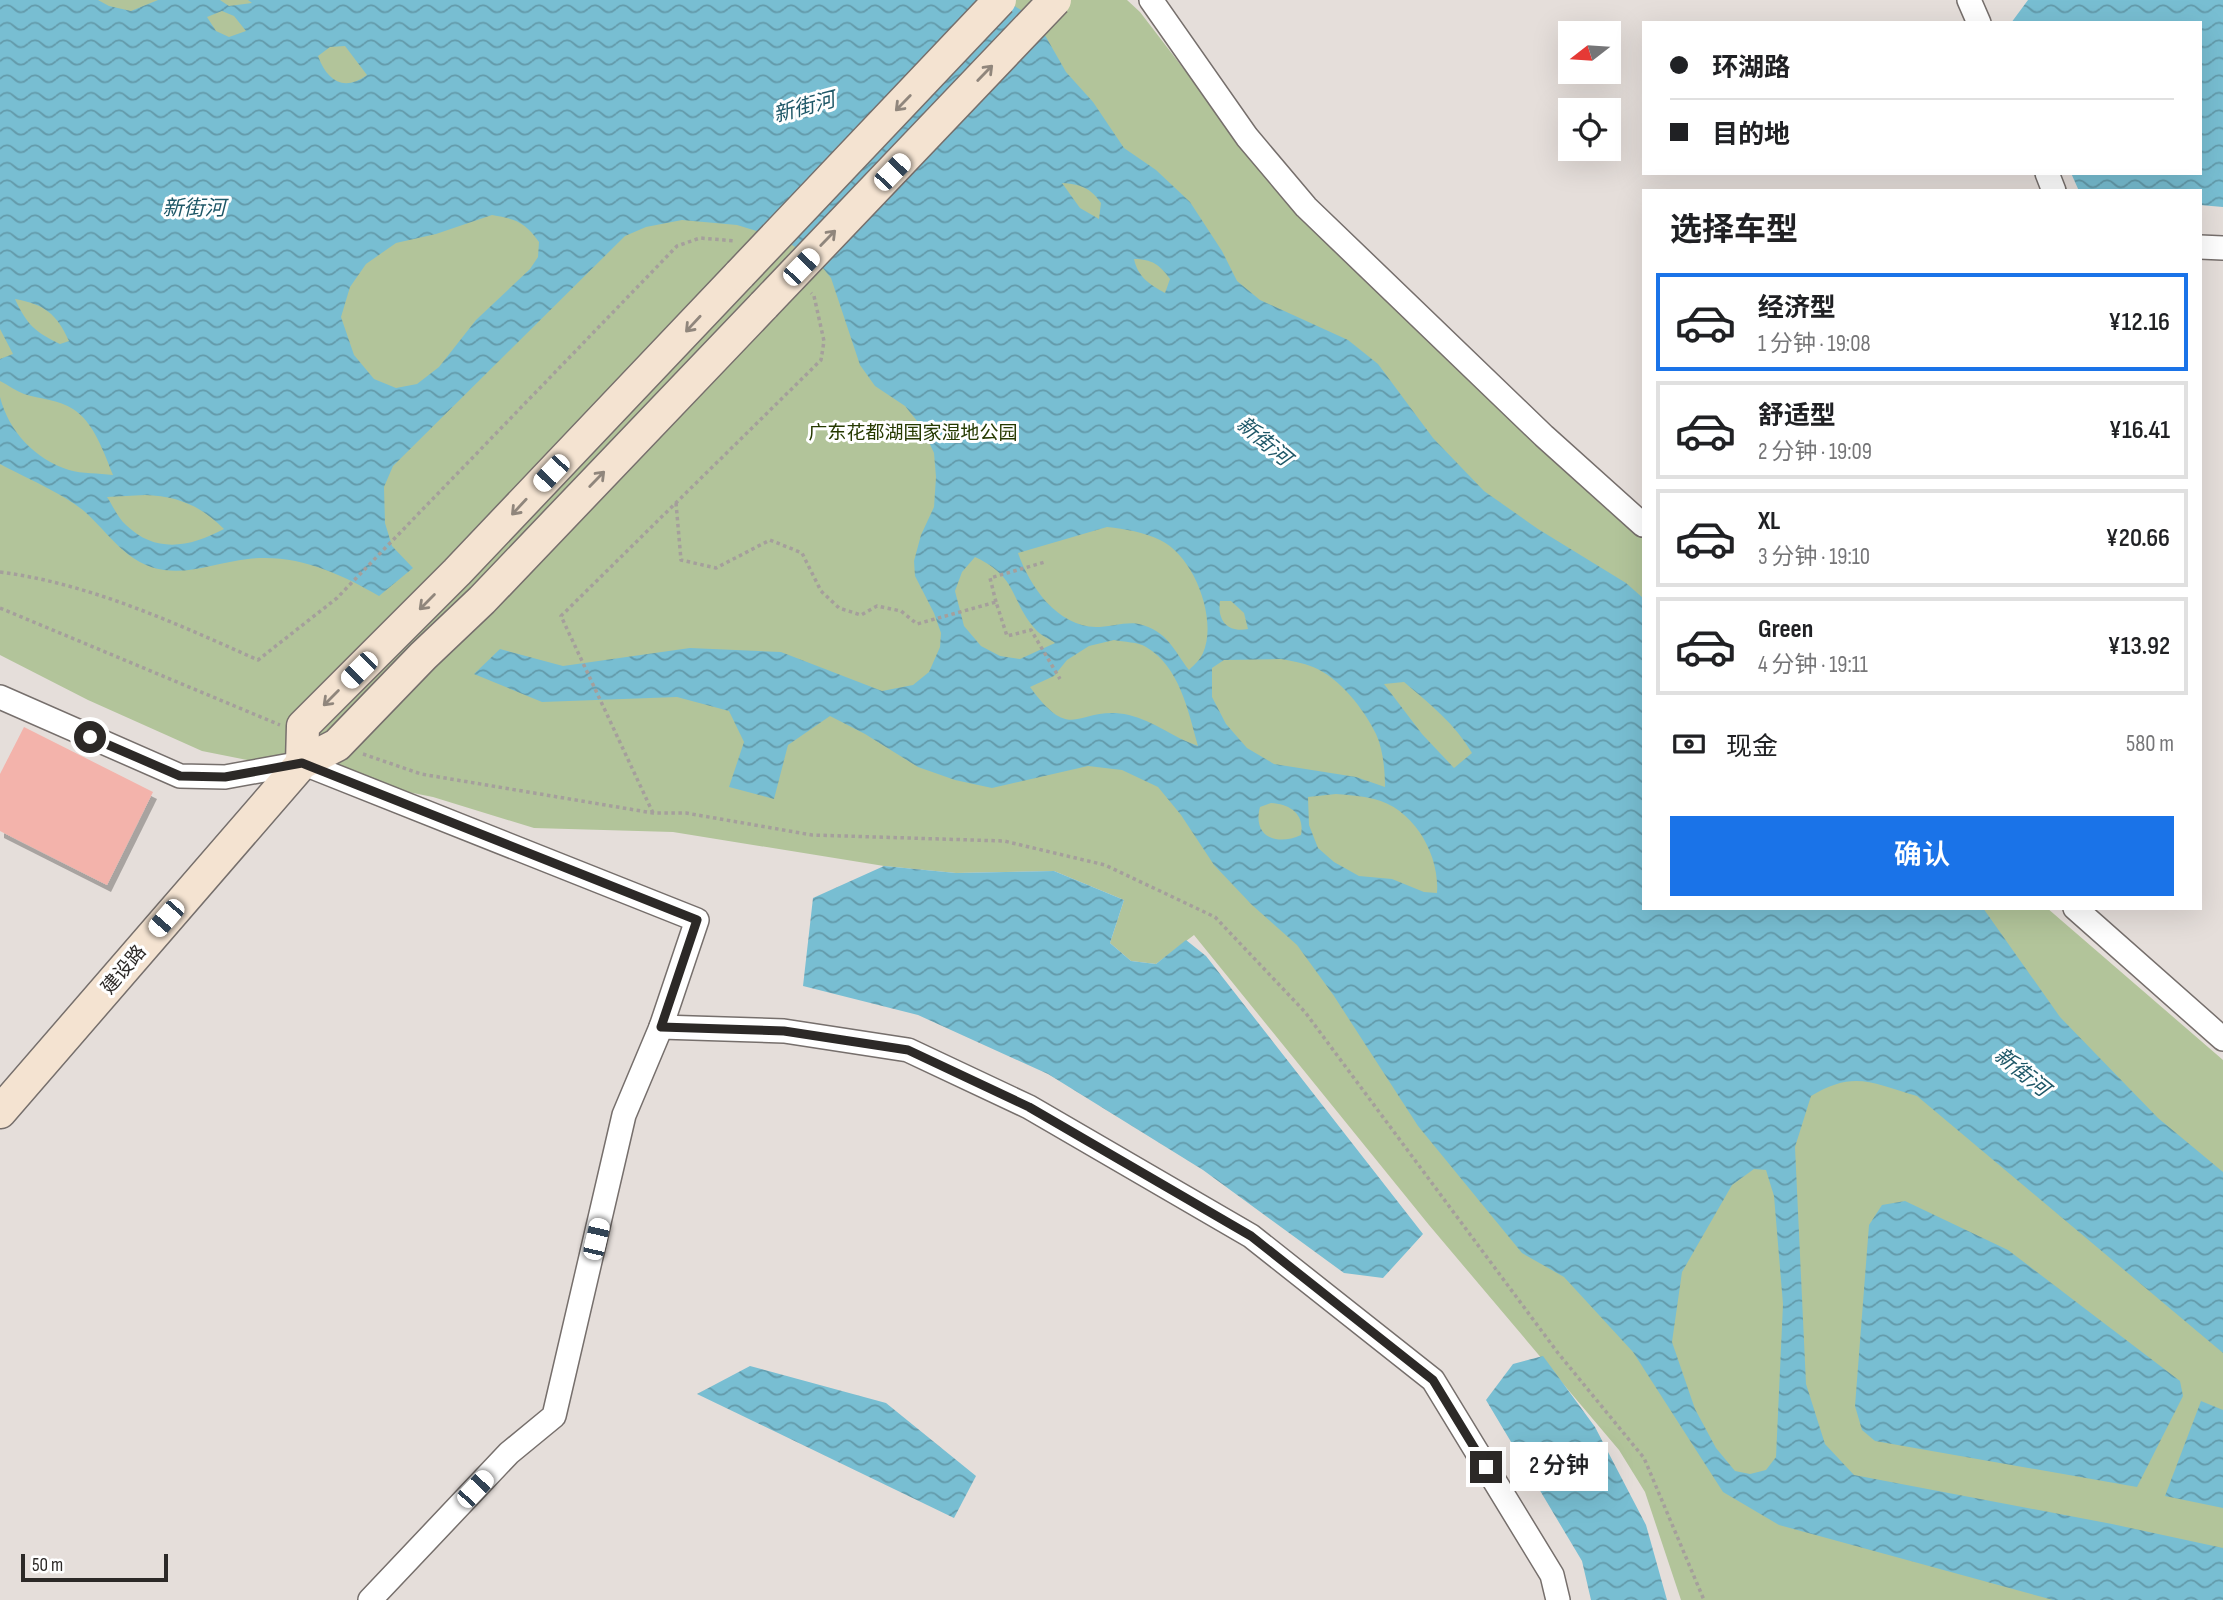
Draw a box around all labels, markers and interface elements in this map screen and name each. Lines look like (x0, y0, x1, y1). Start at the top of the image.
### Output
north arrow (1558, 21, 1620, 84)
map controls (1558, 21, 1621, 161)
text: 环湖路 (1712, 53, 1790, 84)
one-way arrow (977, 65, 994, 82)
water label: 新街河 (770, 86, 842, 128)
one-way arrow (894, 94, 911, 111)
button: locate (1558, 98, 1621, 161)
text: 目的地 (1712, 120, 1790, 151)
car (870, 150, 915, 194)
water label: 新街河 (163, 196, 229, 221)
text: 选择车型 (1670, 211, 1798, 250)
one-way arrow (820, 230, 837, 247)
car (779, 245, 824, 289)
icon: car (1674, 291, 1737, 354)
text: 经济型 (1758, 293, 1836, 324)
text: ¥12.16 (2108, 307, 2170, 338)
one-way arrow (684, 315, 701, 332)
text: 1 分钟 · 19:08 (1758, 330, 1871, 358)
icon: car (1674, 399, 1737, 462)
text: 舒适型 (1758, 401, 1836, 432)
water label: 新街河 (1232, 412, 1299, 474)
text: ¥16.41 (2109, 415, 2170, 446)
park label: 广东花都湖国家湿地公园 (808, 422, 1018, 445)
text: 2 分钟 · 19:09 (1758, 438, 1872, 466)
car (529, 450, 574, 496)
one-way arrow (589, 471, 606, 488)
one-way arrow (511, 498, 528, 515)
text: XL (1758, 506, 1780, 537)
icon: car (1674, 507, 1737, 570)
text: ¥20.66 (2106, 523, 2170, 554)
text: 3 分钟 · 19:10 (1758, 543, 1870, 571)
one-way arrow (419, 594, 436, 611)
text: Green (1758, 614, 1813, 645)
icon: car (1674, 615, 1737, 678)
text: ¥13.92 (2108, 631, 2170, 662)
car (337, 648, 382, 692)
text: 4 分钟 · 19:11 (1758, 651, 1868, 679)
one-way arrow (323, 690, 340, 707)
route start (74, 721, 106, 753)
icon: cash (1670, 725, 1708, 763)
text: 580 m (2126, 730, 2174, 758)
text: 现金 (1726, 732, 1778, 763)
button: 确认 (1670, 816, 2174, 896)
car (145, 895, 188, 941)
street label: 建设路 (97, 941, 151, 999)
water label: 新街河 (1989, 1043, 2057, 1104)
car (582, 1216, 611, 1262)
callout: 2 分钟 (1510, 1442, 1608, 1492)
route end (1470, 1451, 1502, 1483)
text: 2 分钟 (1529, 1452, 1589, 1480)
car (453, 1466, 498, 1512)
scale bar (21, 1551, 168, 1583)
text: 50 m (32, 1554, 63, 1577)

